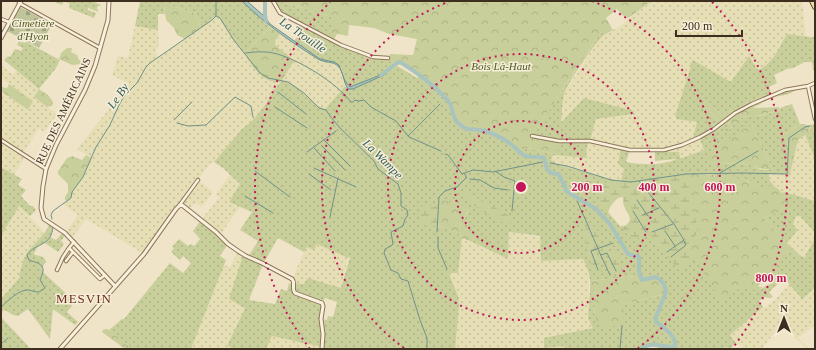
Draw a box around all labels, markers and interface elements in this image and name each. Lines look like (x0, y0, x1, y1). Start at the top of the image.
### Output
scale bar (676, 12, 742, 38)
water label: La Trouille (276, 14, 330, 56)
park label: Cimetière d'Hyon (12, 17, 55, 42)
text: 200 m (682, 19, 713, 33)
street label: RUE DES AMÉRICAINS (33, 56, 93, 166)
park label: Bois Là-Haut (471, 60, 532, 72)
water label: Le By (104, 80, 132, 112)
water label: La Wampe (359, 135, 406, 182)
centre of rings (514, 180, 528, 194)
text: 200 m (572, 180, 603, 194)
text: 400 m (639, 180, 670, 194)
text: 600 m (705, 180, 736, 194)
text: 800 m (756, 271, 787, 285)
district label: MESVIN (56, 291, 112, 306)
north arrow (764, 298, 804, 338)
text: N (780, 302, 788, 314)

